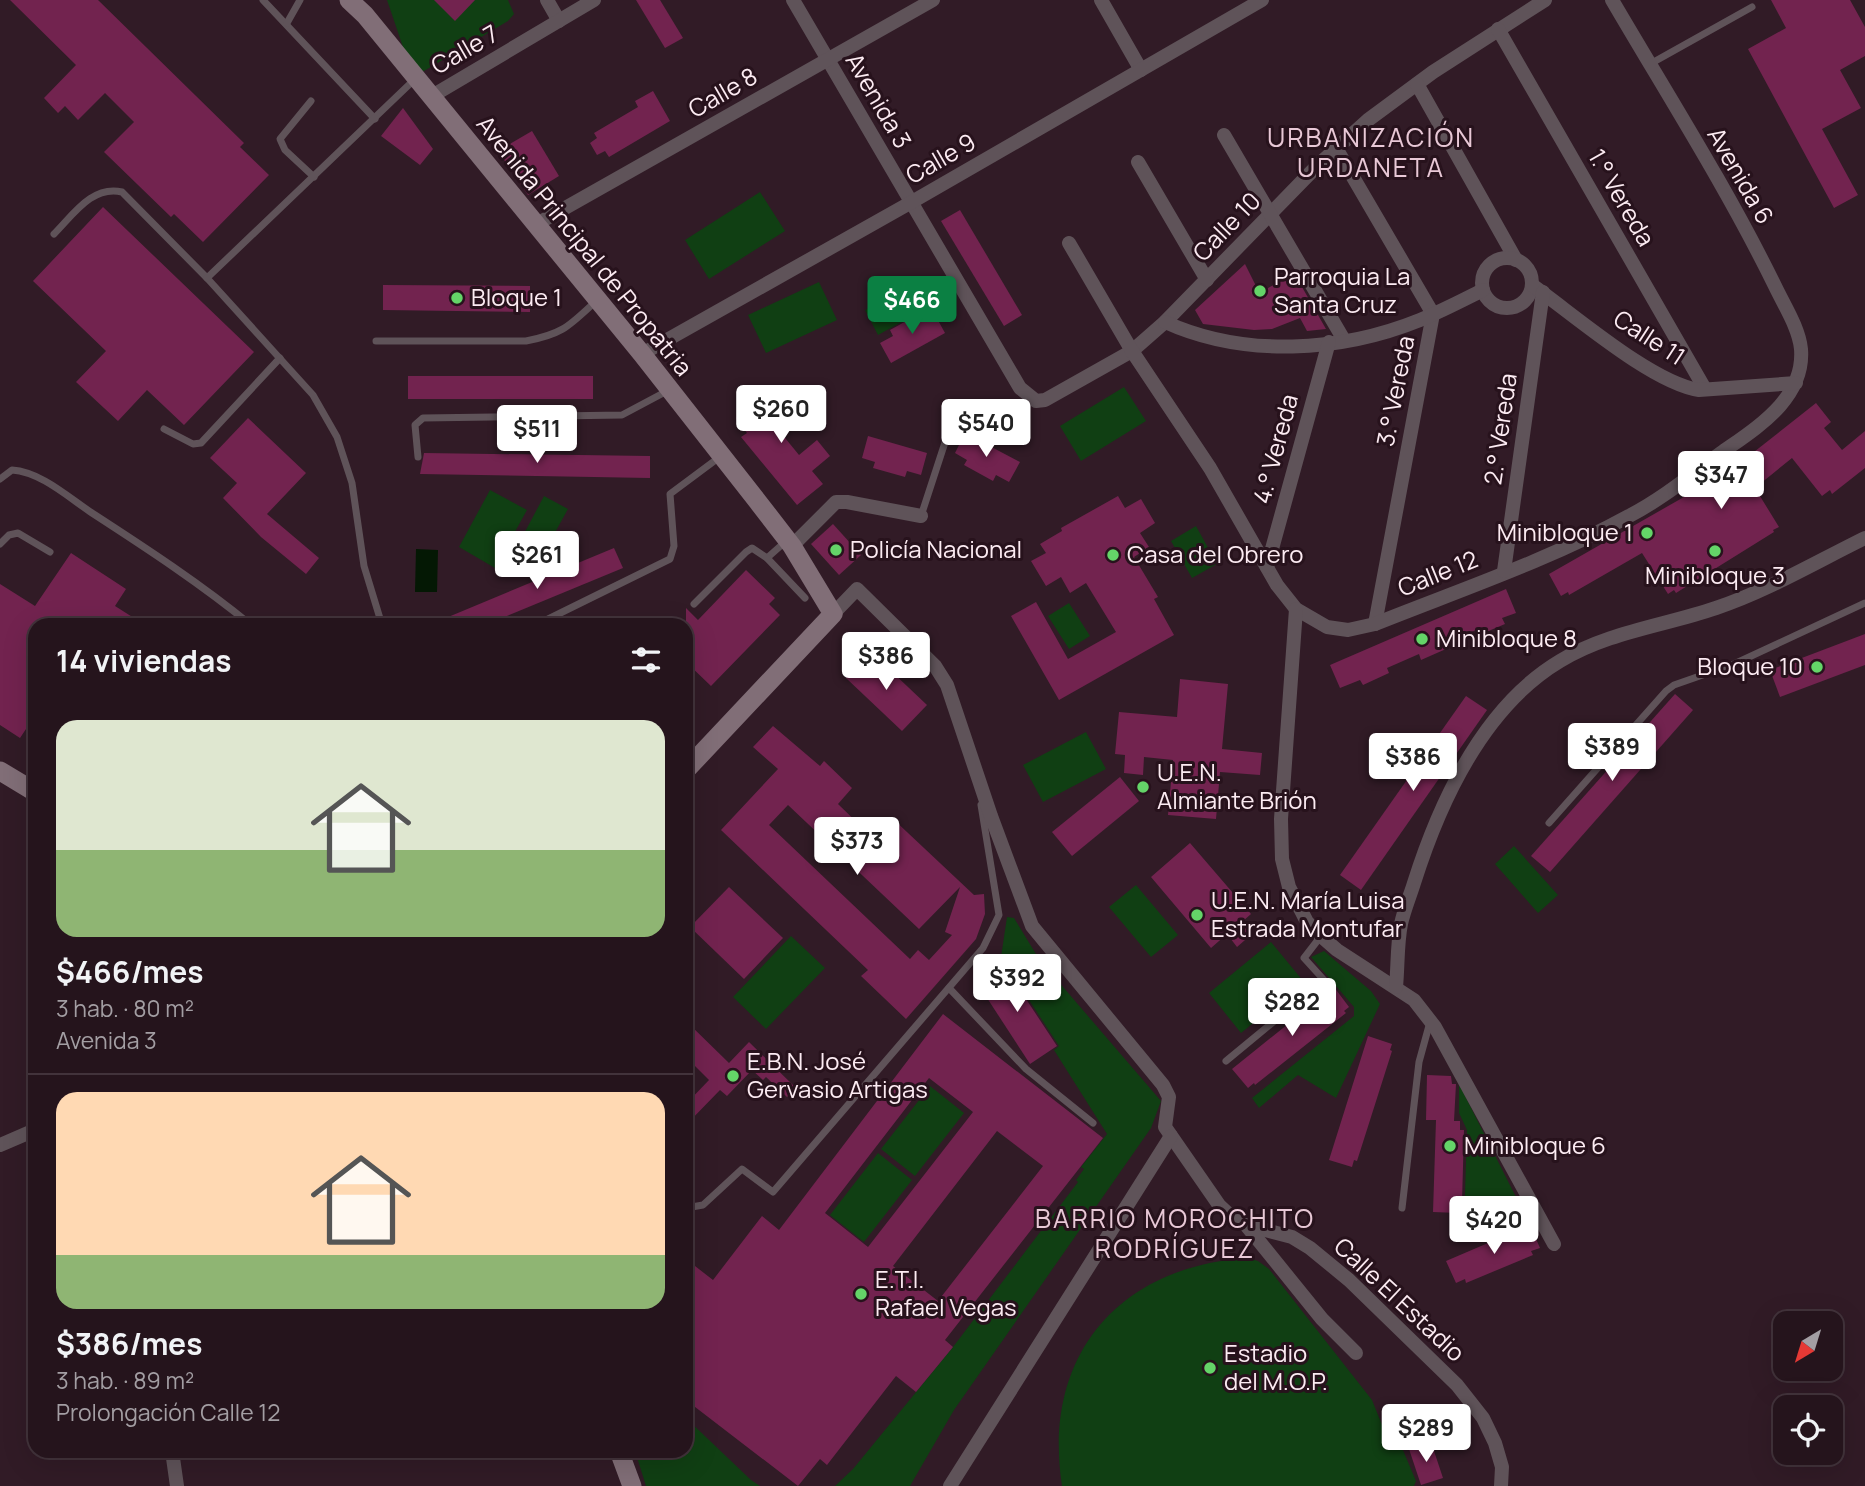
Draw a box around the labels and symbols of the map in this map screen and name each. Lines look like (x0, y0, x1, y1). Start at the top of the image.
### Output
street label: Calle 7 (425, 16, 504, 81)
street label: Avenida 3 (839, 46, 920, 154)
street label: Calle 8 (682, 59, 763, 125)
street label: Avenida Principal de Propatria (470, 108, 701, 382)
district label: URBANIZACIÓN URDANETA (1267, 119, 1475, 185)
street label: Avenida 6 (1700, 121, 1782, 230)
street label: Calle 9 (899, 125, 981, 191)
street label: 1.° Vereda (1581, 143, 1663, 252)
street label: Calle 10 (1185, 184, 1267, 268)
place label: Parroquia La Santa Cruz (1274, 259, 1410, 320)
pin: $466 (871, 276, 953, 336)
place label: Bloque 1 (471, 280, 562, 313)
marker: Parroquia La Santa Cruz (1252, 283, 1268, 299)
marker: Bloque 1 (449, 290, 465, 306)
street label: Calle 11 (1608, 301, 1692, 372)
street label: 3.° Vereda (1368, 333, 1421, 449)
street label: 2.° Vereda (1475, 371, 1524, 487)
pin: $260 (740, 386, 822, 445)
street label: 4.° Vereda (1244, 390, 1305, 507)
pin: $540 (945, 400, 1027, 459)
pin: $511 (496, 406, 578, 465)
pin: $347 (1680, 452, 1762, 511)
place label: Minibloque 1 (1497, 515, 1633, 548)
marker: Minibloque 1 (1639, 525, 1655, 541)
pin: $261 (496, 532, 578, 591)
place label: Policía Nacional (850, 532, 1022, 565)
place label: Casa del Obrero (1127, 537, 1304, 570)
marker: Policía Nacional (828, 542, 844, 558)
street label: Calle 12 (1393, 542, 1482, 604)
marker: Minibloque 3 (1707, 543, 1723, 559)
marker: Casa del Obrero (1105, 547, 1121, 563)
place label: Minibloque 3 (1645, 558, 1785, 591)
place label: Minibloque 8 (1436, 621, 1577, 654)
marker: Minibloque 8 (1414, 631, 1430, 647)
pin: $386 (845, 632, 927, 692)
place label: Bloque 10 (1697, 649, 1803, 682)
marker: Bloque 10 (1809, 659, 1825, 675)
pin: $389 (1571, 724, 1653, 783)
pin: $386 (1372, 734, 1454, 793)
place label: U.E.N. Almiante Brión (1157, 755, 1317, 816)
marker: U.E.N. Almiante Brión (1135, 779, 1151, 795)
pin: $373 (816, 818, 898, 877)
place label: U.E.N. María Luisa Estrada Montufar (1211, 883, 1404, 944)
marker: U.E.N. María Luisa Estrada Montufar (1189, 907, 1205, 923)
pin: $392 (976, 954, 1058, 1014)
pin: $282 (1251, 978, 1333, 1038)
place label: E.B.N. José Gervasio Artigas (747, 1044, 928, 1105)
marker: E.B.N. José Gervasio Artigas (725, 1068, 741, 1084)
place label: Minibloque 6 (1464, 1128, 1606, 1161)
marker: Minibloque 6 (1442, 1138, 1458, 1154)
pin: $420 (1453, 1196, 1535, 1256)
district label: BARRIO MOROCHITO RODRÍGUEZ (1035, 1200, 1315, 1266)
street label: Calle El Estadio (1327, 1230, 1473, 1368)
place label: E.T.I. Rafael Vegas (875, 1262, 1017, 1323)
marker: E.T.I. Rafael Vegas (853, 1286, 869, 1302)
north arrow (1773, 1311, 1843, 1381)
place label: Estadio del M.O.P. (1224, 1336, 1328, 1397)
marker: Estadio del M.O.P. (1202, 1360, 1218, 1376)
pin: $289 (1385, 1404, 1467, 1464)

